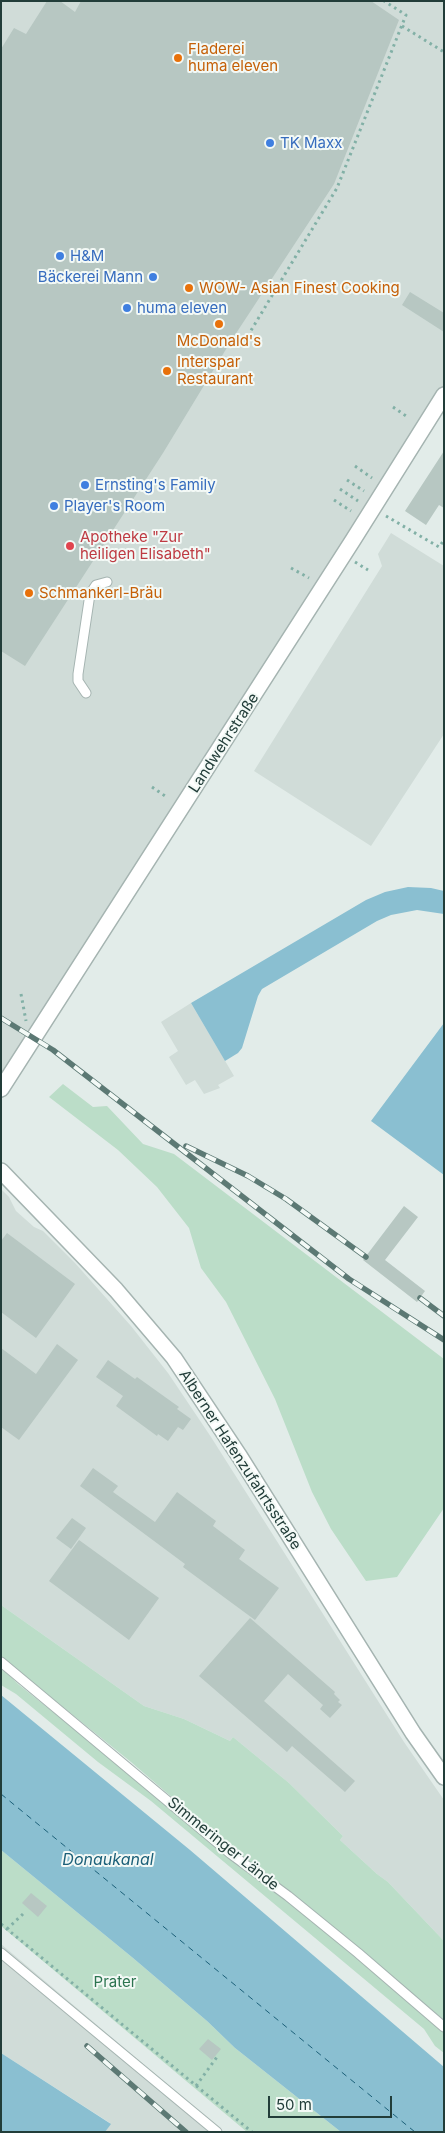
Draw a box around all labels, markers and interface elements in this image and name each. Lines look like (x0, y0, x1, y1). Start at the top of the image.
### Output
place label: Fladerei huma eleven (188, 40, 278, 75)
marker: Fladerei huma eleven (172, 52, 184, 64)
place label: TK Maxx (280, 134, 342, 152)
marker: TK Maxx (264, 137, 276, 149)
place label: H&M (70, 247, 104, 265)
marker: H&M (54, 250, 66, 262)
place label: Bäckerei Mann (38, 268, 143, 286)
marker: Bäckerei Mann (147, 271, 159, 283)
place label: WOW- Asian Finest Cooking (199, 279, 400, 297)
marker: WOW- Asian Finest Cooking (183, 282, 195, 294)
place label: huma eleven (137, 299, 227, 317)
marker: huma eleven (121, 302, 133, 314)
marker: McDonald's (213, 318, 225, 330)
place label: McDonald's (177, 332, 261, 350)
place label: Interspar Restaurant (177, 353, 253, 388)
marker: Interspar Restaurant (161, 365, 173, 377)
place label: Ernsting's Family (95, 476, 216, 494)
marker: Ernsting's Family (79, 479, 91, 491)
place label: Player's Room (64, 497, 165, 515)
marker: Player's Room (48, 500, 60, 512)
place label: Apotheke "Zur heiligen Elisabeth" (80, 528, 211, 563)
marker: Apotheke "Zur heiligen Elisabeth" (64, 540, 76, 552)
place label: Schmankerl-Bräu (39, 584, 162, 602)
marker: Schmankerl-Bräu (23, 587, 35, 599)
street label: Landwehrstraße (185, 690, 263, 796)
street label: Alberner Hafenzufahrtsstraße (175, 1367, 305, 1553)
street label: Simmeringer Lände (164, 1794, 282, 1894)
water label: Donaukanal (62, 1850, 154, 1870)
park label: Prater (94, 1973, 136, 1991)
scale bar (270, 2086, 394, 2118)
text: 50 m (276, 2095, 312, 2114)

